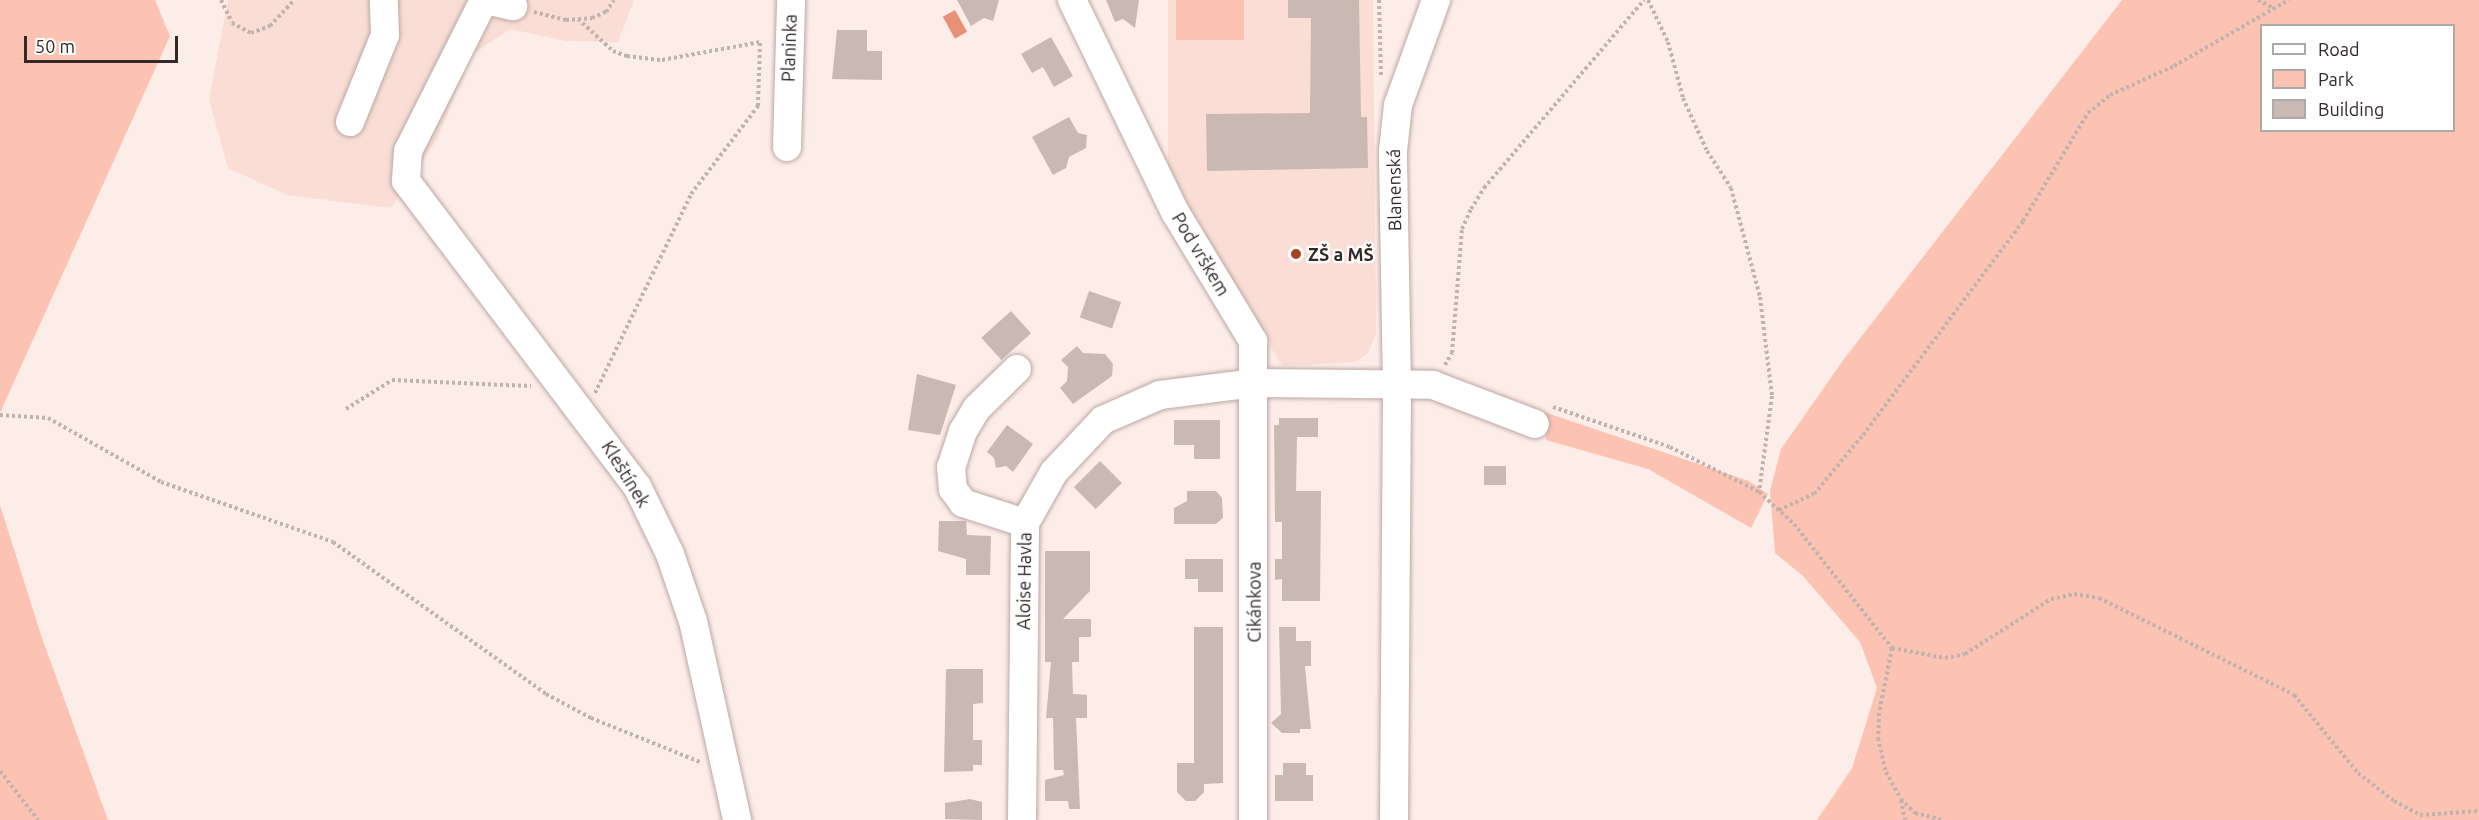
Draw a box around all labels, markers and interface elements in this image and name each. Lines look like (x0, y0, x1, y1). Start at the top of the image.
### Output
street label: Planinka (777, 14, 801, 82)
scale bar (27, 24, 182, 62)
legend (2260, 24, 2455, 132)
text: 50 m (35, 36, 75, 56)
text: Road (2318, 39, 2360, 59)
text: Park (2318, 69, 2354, 89)
text: Building (2318, 99, 2384, 119)
street label: Blanenská (1382, 149, 1406, 231)
street label: Pod vrškem (1168, 208, 1234, 300)
place label: ZŠ a MŠ (1308, 243, 1374, 265)
marker: ZŠ a MŠ (1289, 247, 1303, 261)
street label: Kleštínek (597, 437, 655, 511)
street label: Aloise Havla (1012, 532, 1036, 630)
street label: Cikánkova (1243, 561, 1265, 643)

